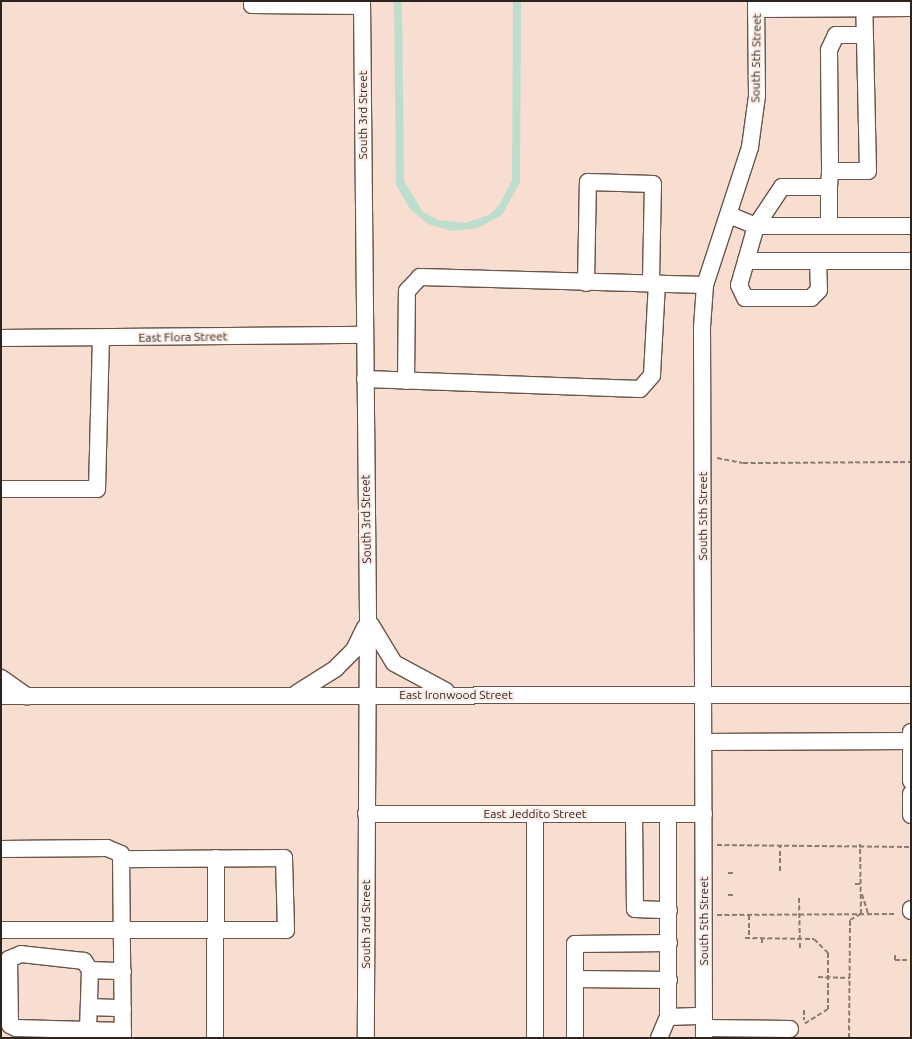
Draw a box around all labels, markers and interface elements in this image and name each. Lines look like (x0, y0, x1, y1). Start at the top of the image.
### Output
street label: South 5th Street (748, 13, 764, 103)
street label: South 3rd Street (356, 70, 370, 160)
street label: East Flora Street (138, 329, 228, 345)
street label: South 5th Street (696, 471, 710, 561)
street label: South 3rd Street (358, 474, 374, 564)
street label: East Ironwood Street (399, 688, 513, 702)
street label: East Jeddito Street (483, 807, 587, 821)
street label: South 5th Street (697, 876, 711, 966)
street label: South 3rd Street (359, 879, 373, 969)

